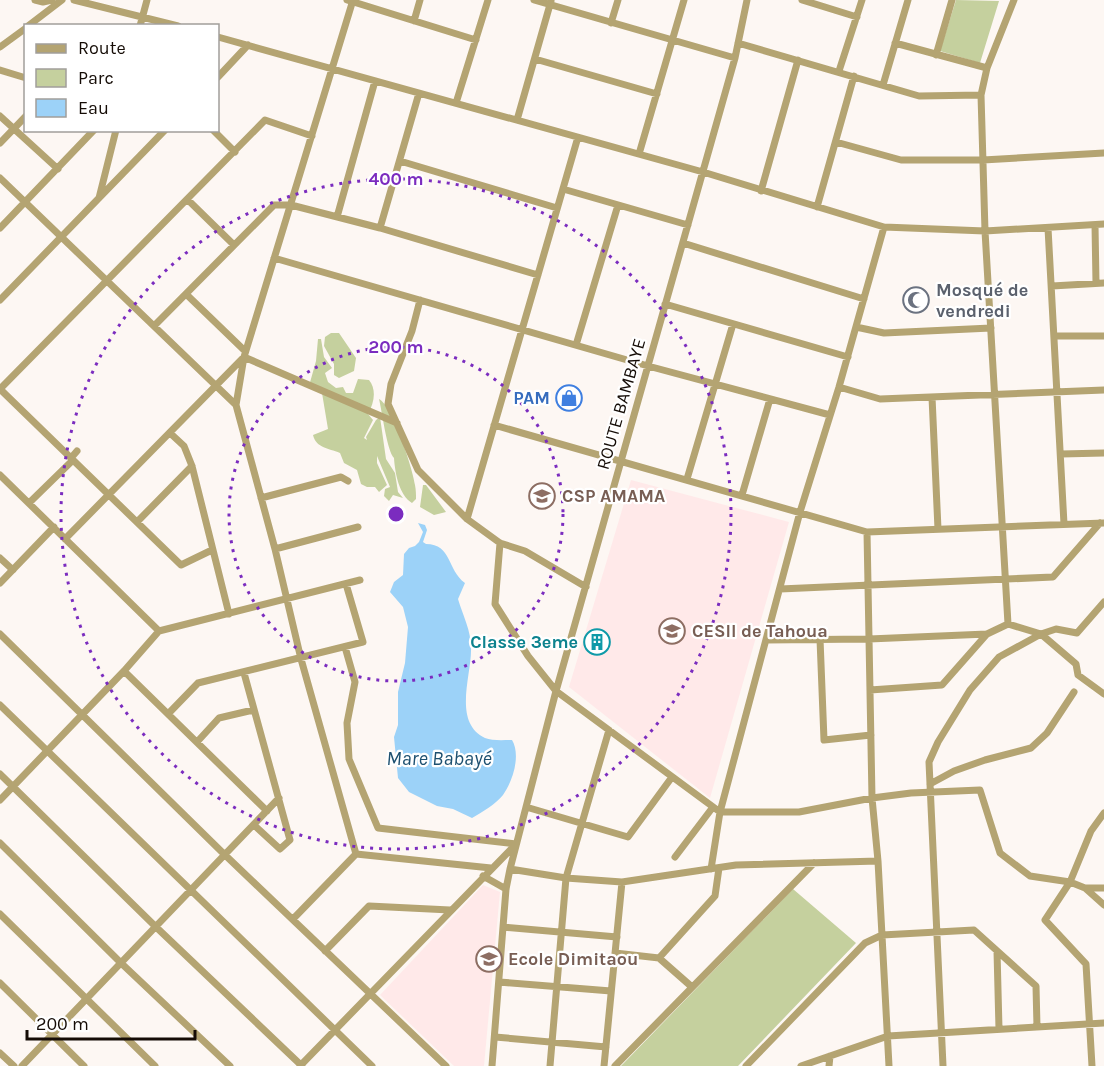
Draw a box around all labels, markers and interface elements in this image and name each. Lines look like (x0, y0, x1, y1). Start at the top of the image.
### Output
legend (24, 24, 219, 132)
text: Route (78, 37, 126, 59)
text: Parc (78, 67, 114, 89)
text: Eau (78, 97, 109, 119)
text: 400 m (368, 168, 424, 190)
place label: Mosqué de vendredi (936, 279, 1028, 322)
mosque icon: Mosqué de vendredi (901, 285, 931, 315)
text: 200 m (368, 336, 424, 358)
street label: ROUTE BAMBAYE (592, 336, 650, 472)
shop icon: PAM (554, 383, 584, 413)
place label: PAM (513, 387, 550, 409)
school or university icon: CSP AMAMA (527, 481, 557, 511)
place label: CSP AMAMA (562, 485, 665, 507)
centre of rings (386, 504, 406, 524)
school or university icon: CESII de Tahoua (657, 616, 687, 646)
place label: CESII de Tahoua (692, 620, 828, 642)
building icon: Classe 3eme (582, 627, 612, 657)
place label: Classe 3eme (470, 631, 578, 653)
water label: Mare Babayé (386, 747, 493, 770)
school or university icon: Ecole Dimitaou (474, 944, 504, 974)
place label: Ecole Dimitaou (508, 948, 638, 970)
scale bar (27, 1003, 195, 1041)
text: 200 m (36, 1013, 89, 1035)

